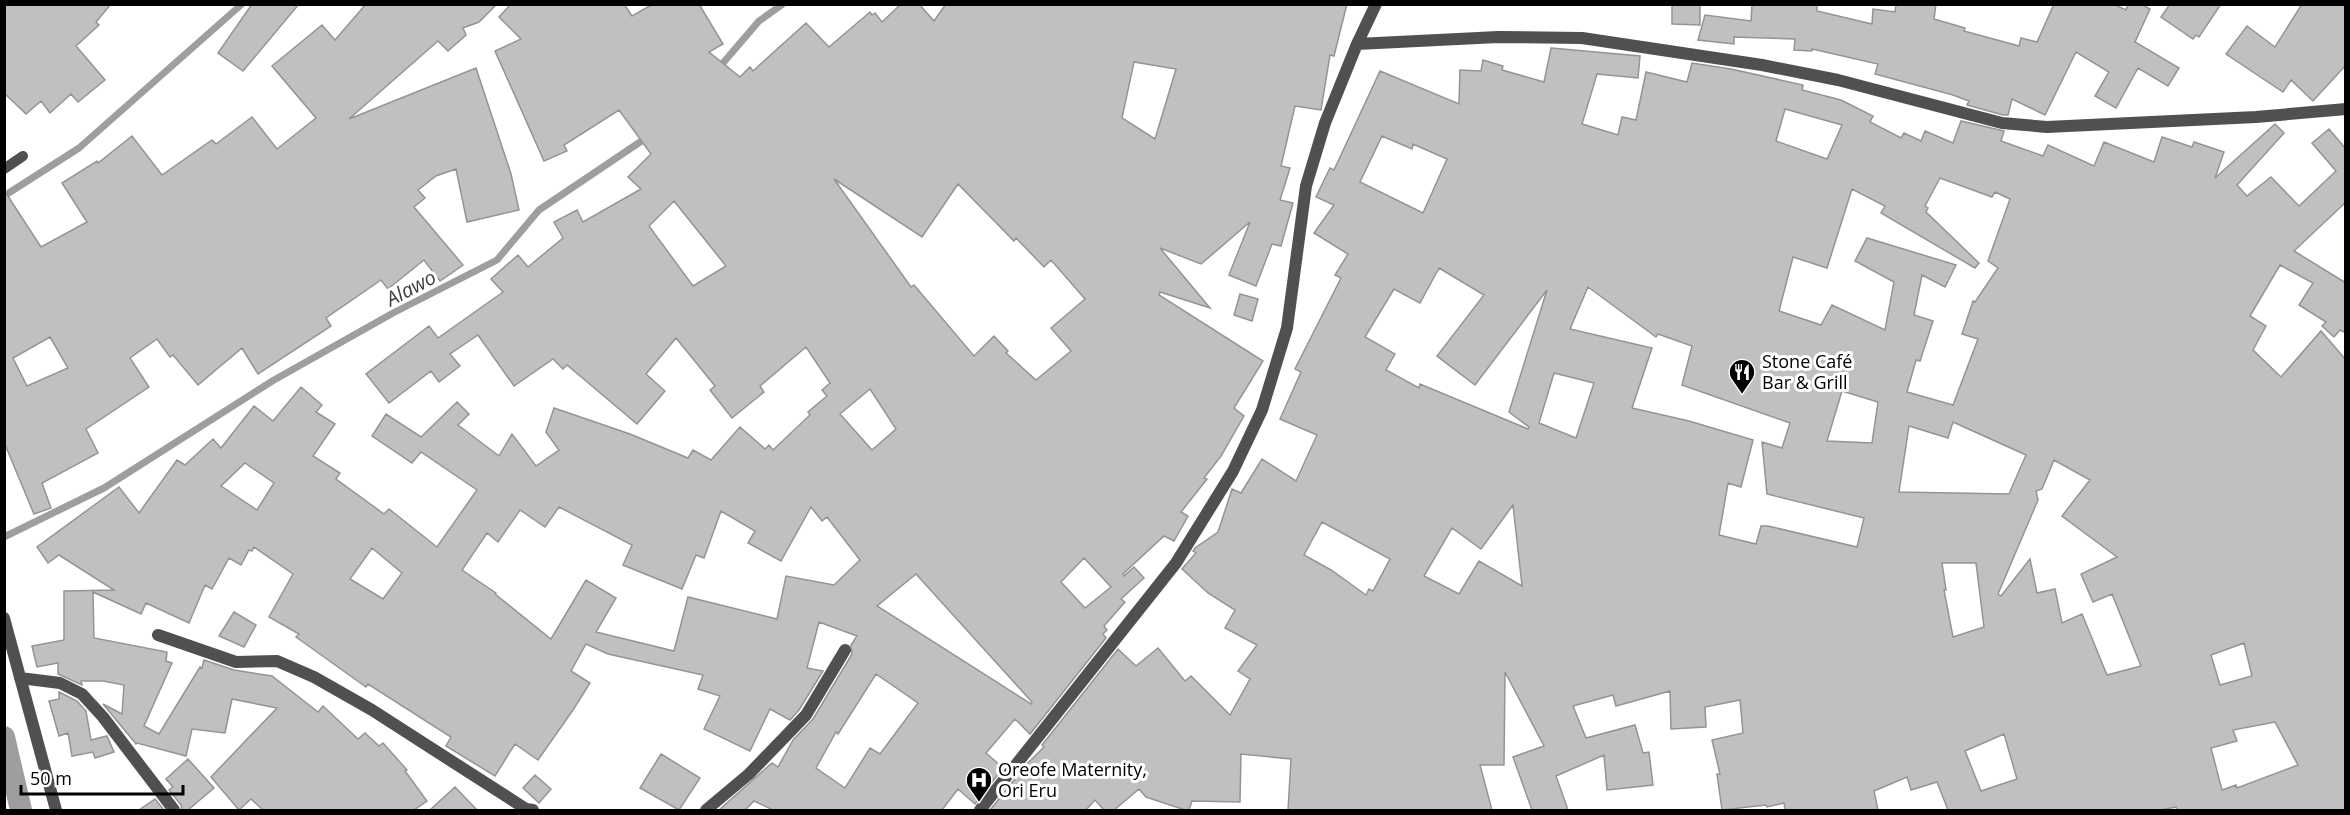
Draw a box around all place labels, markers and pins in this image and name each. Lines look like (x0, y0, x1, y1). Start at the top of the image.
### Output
place label: Stone Café Bar & Grill (1762, 349, 1852, 394)
restaurant icon: Stone Café Bar & Grill (1727, 357, 1757, 395)
place label: Oreofe Maternity, Ori Eru (998, 757, 1147, 802)
hospital icon: Oreofe Maternity, Ori Eru (964, 765, 994, 803)

